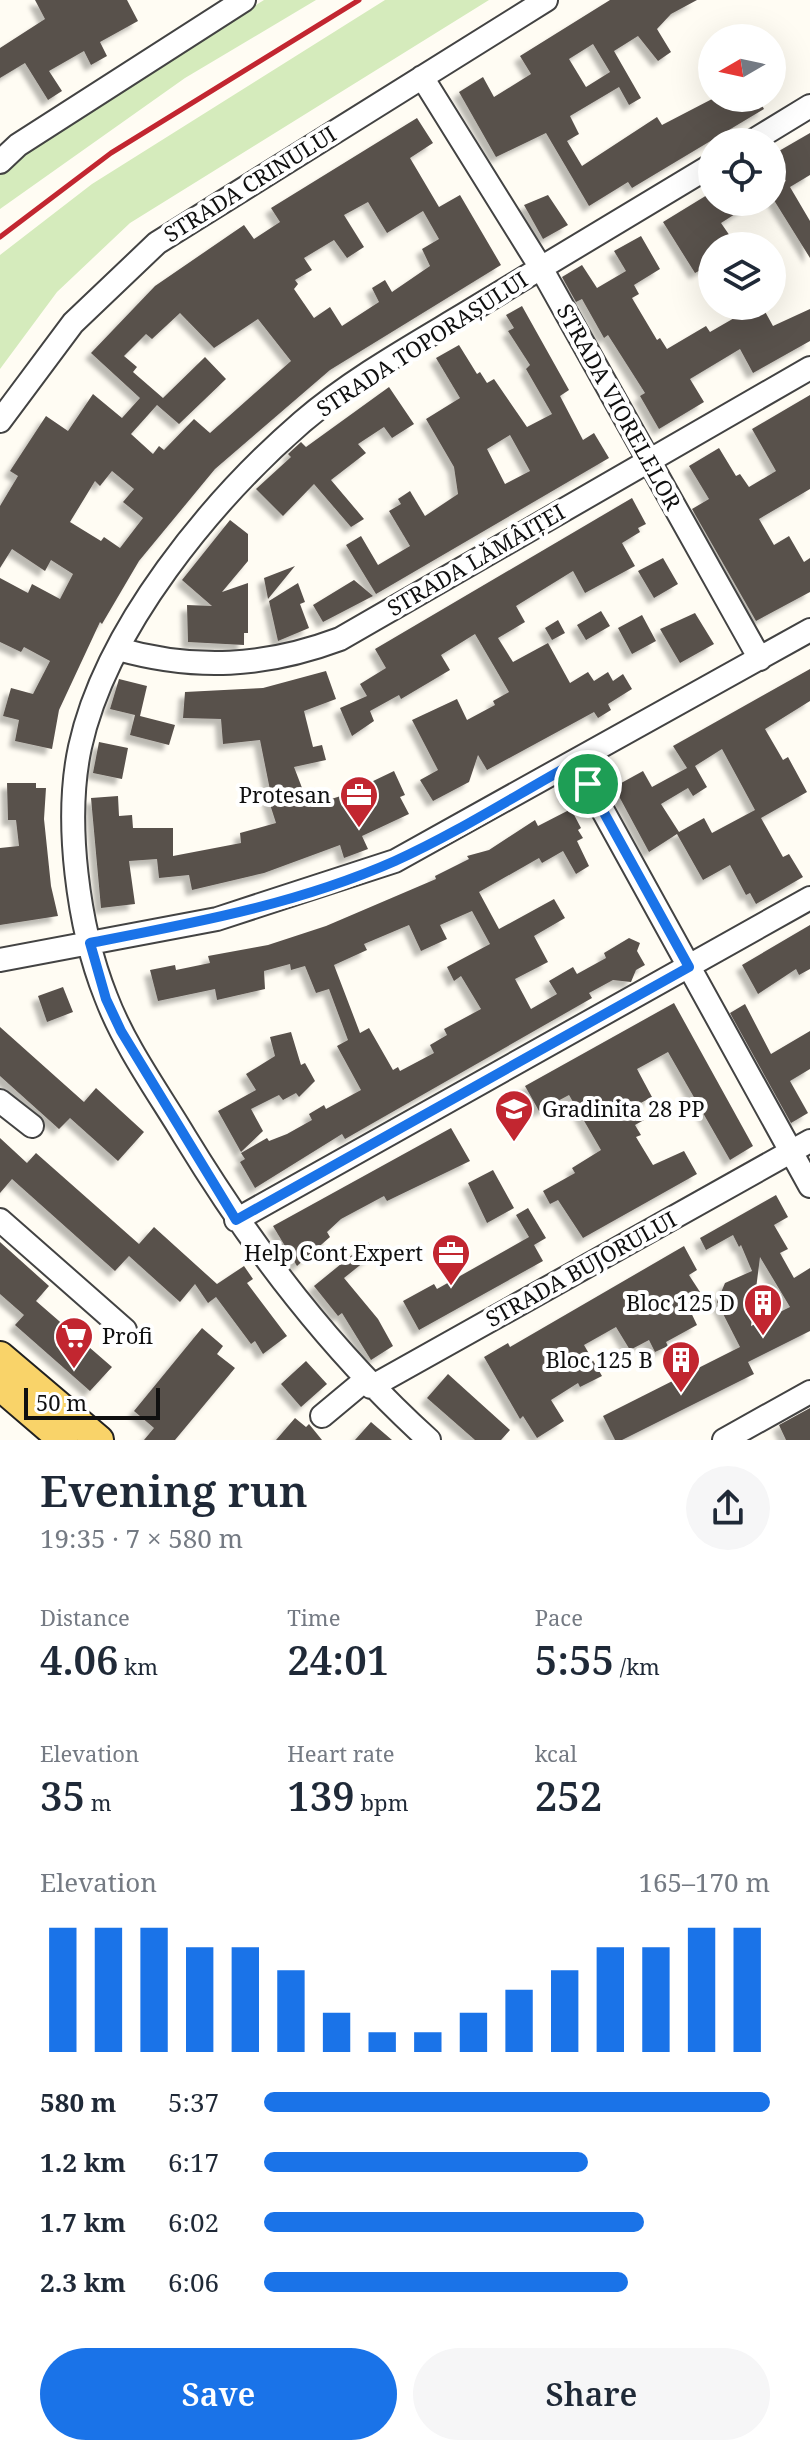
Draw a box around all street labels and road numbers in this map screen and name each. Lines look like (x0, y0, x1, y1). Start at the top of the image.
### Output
street label: STRADA CRINULUI (158, 118, 341, 248)
street label: STRADA TOPORAȘULUI (310, 264, 533, 423)
street label: STRADA VIORELELOR (551, 298, 689, 515)
street label: STRADA LĂMÂIȚEI (381, 496, 570, 622)
street label: STRADA BUJORULUI (480, 1203, 681, 1333)

